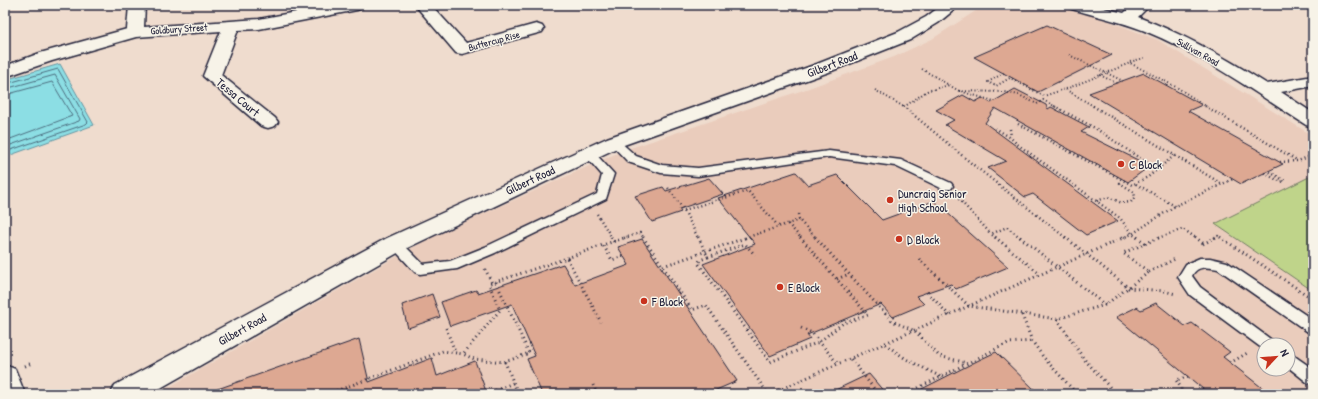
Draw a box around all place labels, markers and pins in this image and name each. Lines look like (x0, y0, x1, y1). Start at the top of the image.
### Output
place label: C Block (1129, 156, 1162, 173)
marker: C Block (1116, 159, 1126, 169)
place label: Duncraig Senior High School (898, 185, 967, 216)
marker: Duncraig Senior High School (885, 195, 895, 205)
place label: D Block (907, 231, 939, 248)
marker: D Block (894, 234, 904, 244)
place label: E Block (788, 279, 820, 296)
marker: E Block (775, 282, 785, 292)
place label: F Block (651, 293, 683, 310)
marker: F Block (639, 296, 649, 306)

